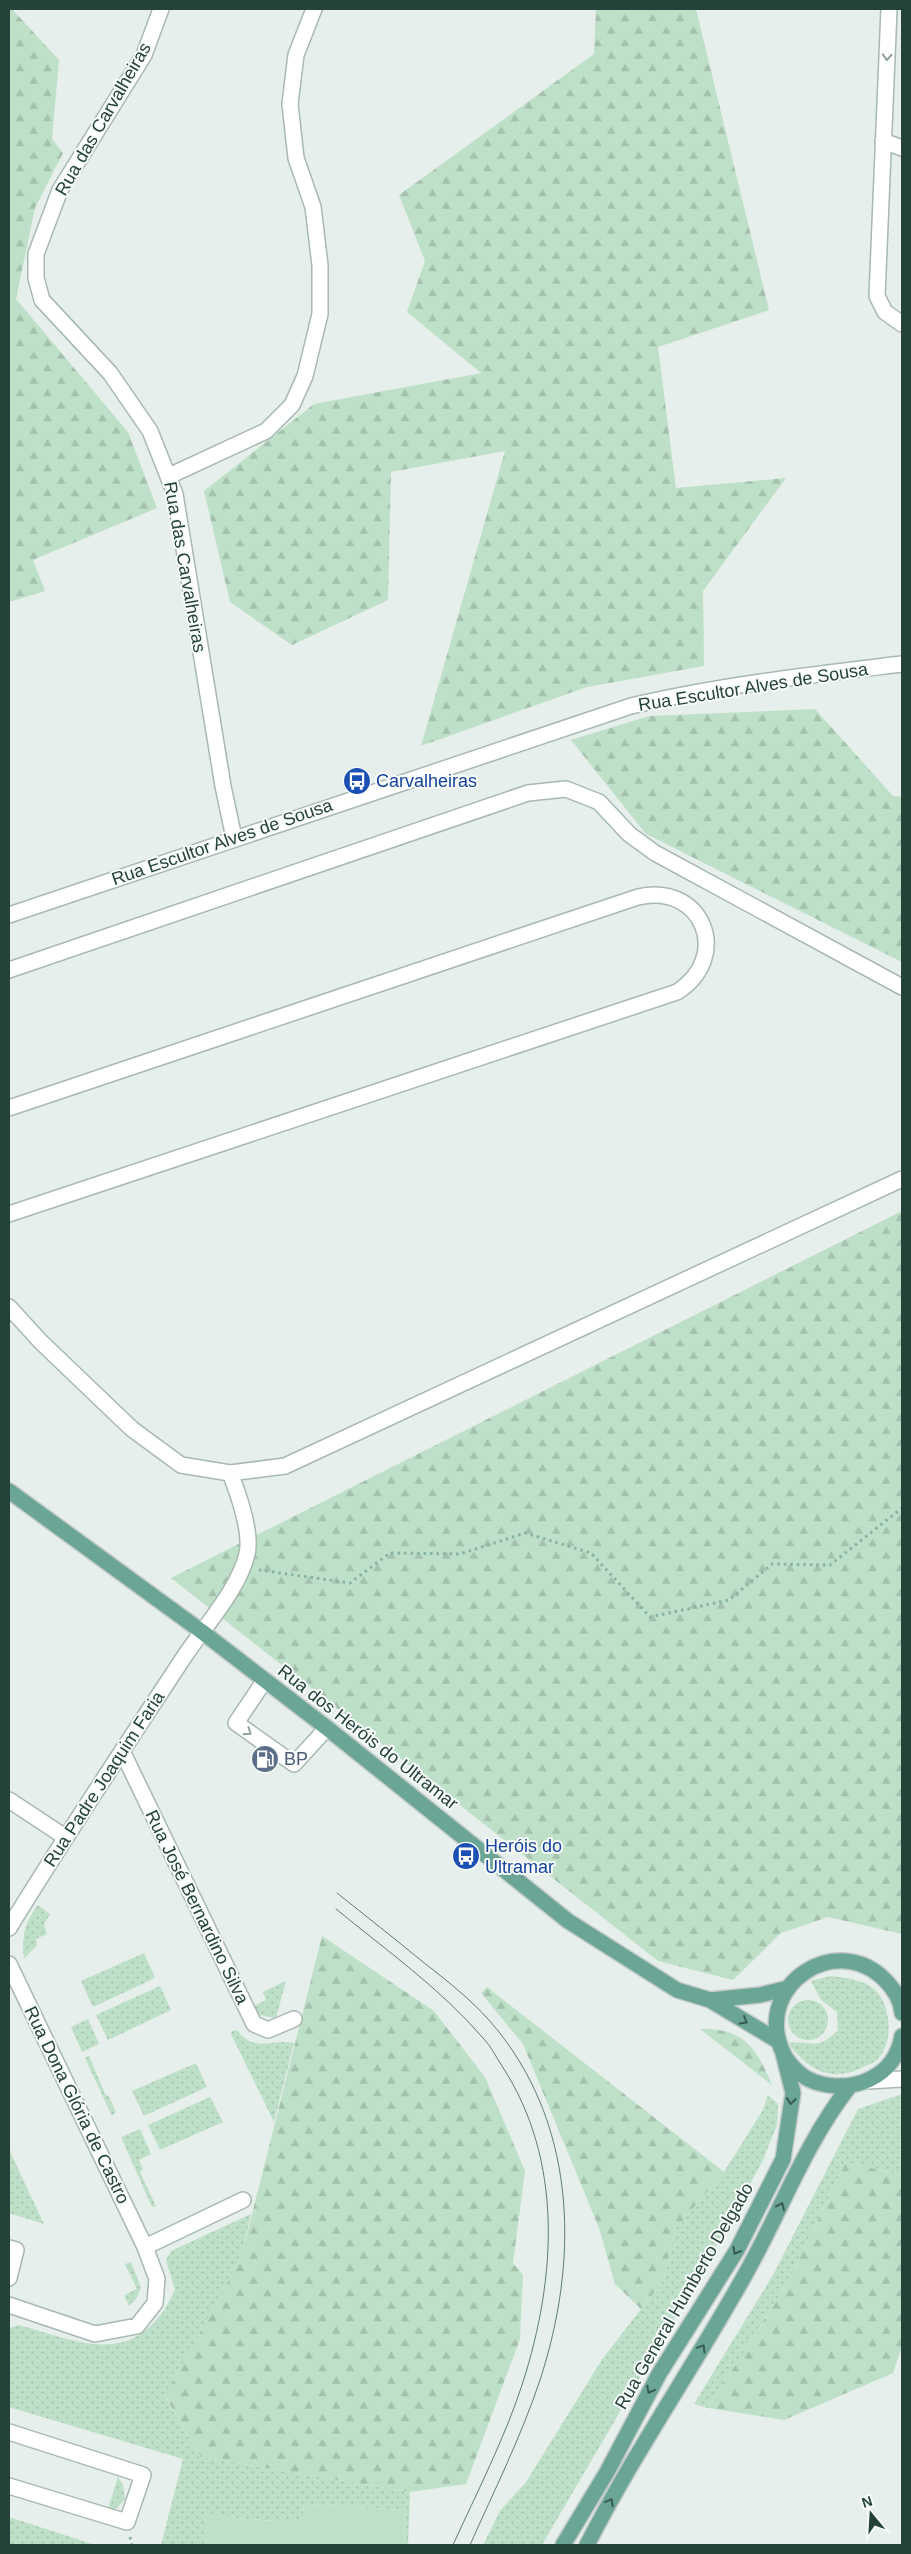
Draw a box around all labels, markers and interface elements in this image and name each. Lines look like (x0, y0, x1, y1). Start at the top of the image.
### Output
street label: Rua das Carvalheiras (51, 39, 155, 199)
one-way arrow (882, 54, 892, 62)
street label: Rua das Carvalheiras (160, 480, 210, 654)
street label: Rua Escultor Alves de Sousa (637, 659, 870, 715)
bus stop icon: Carvalheiras (342, 766, 372, 796)
place label: Carvalheiras (376, 771, 477, 791)
street label: Rua Escultor Alves de Sousa (109, 794, 336, 889)
street label: Rua dos Heróis do Ultramar (274, 1660, 462, 1814)
street label: Rua Padre Joaquim Faria (40, 1687, 169, 1870)
one-way arrow (242, 1726, 252, 1735)
fuel station icon: BP (250, 1744, 280, 1774)
place label: BP (284, 1749, 308, 1769)
street label: Rua José Bernardino Silva (141, 1807, 253, 2008)
place label: Heróis do Ultramar (485, 1836, 562, 1877)
bus stop icon: Heróis do Ultramar (451, 1841, 481, 1871)
street label: Rua Dona Glória de Castro (20, 2003, 134, 2207)
one-way arrow (738, 2014, 747, 2024)
one-way arrow (786, 2097, 797, 2105)
street label: Rua General Humberto Delgado (611, 2179, 757, 2413)
one-way arrow (775, 2202, 786, 2211)
one-way arrow (732, 2246, 742, 2255)
one-way arrow (696, 2344, 705, 2353)
one-way arrow (646, 2384, 656, 2393)
north arrow (846, 2489, 896, 2539)
text: N (860, 2492, 874, 2511)
one-way arrow (604, 2499, 614, 2508)

